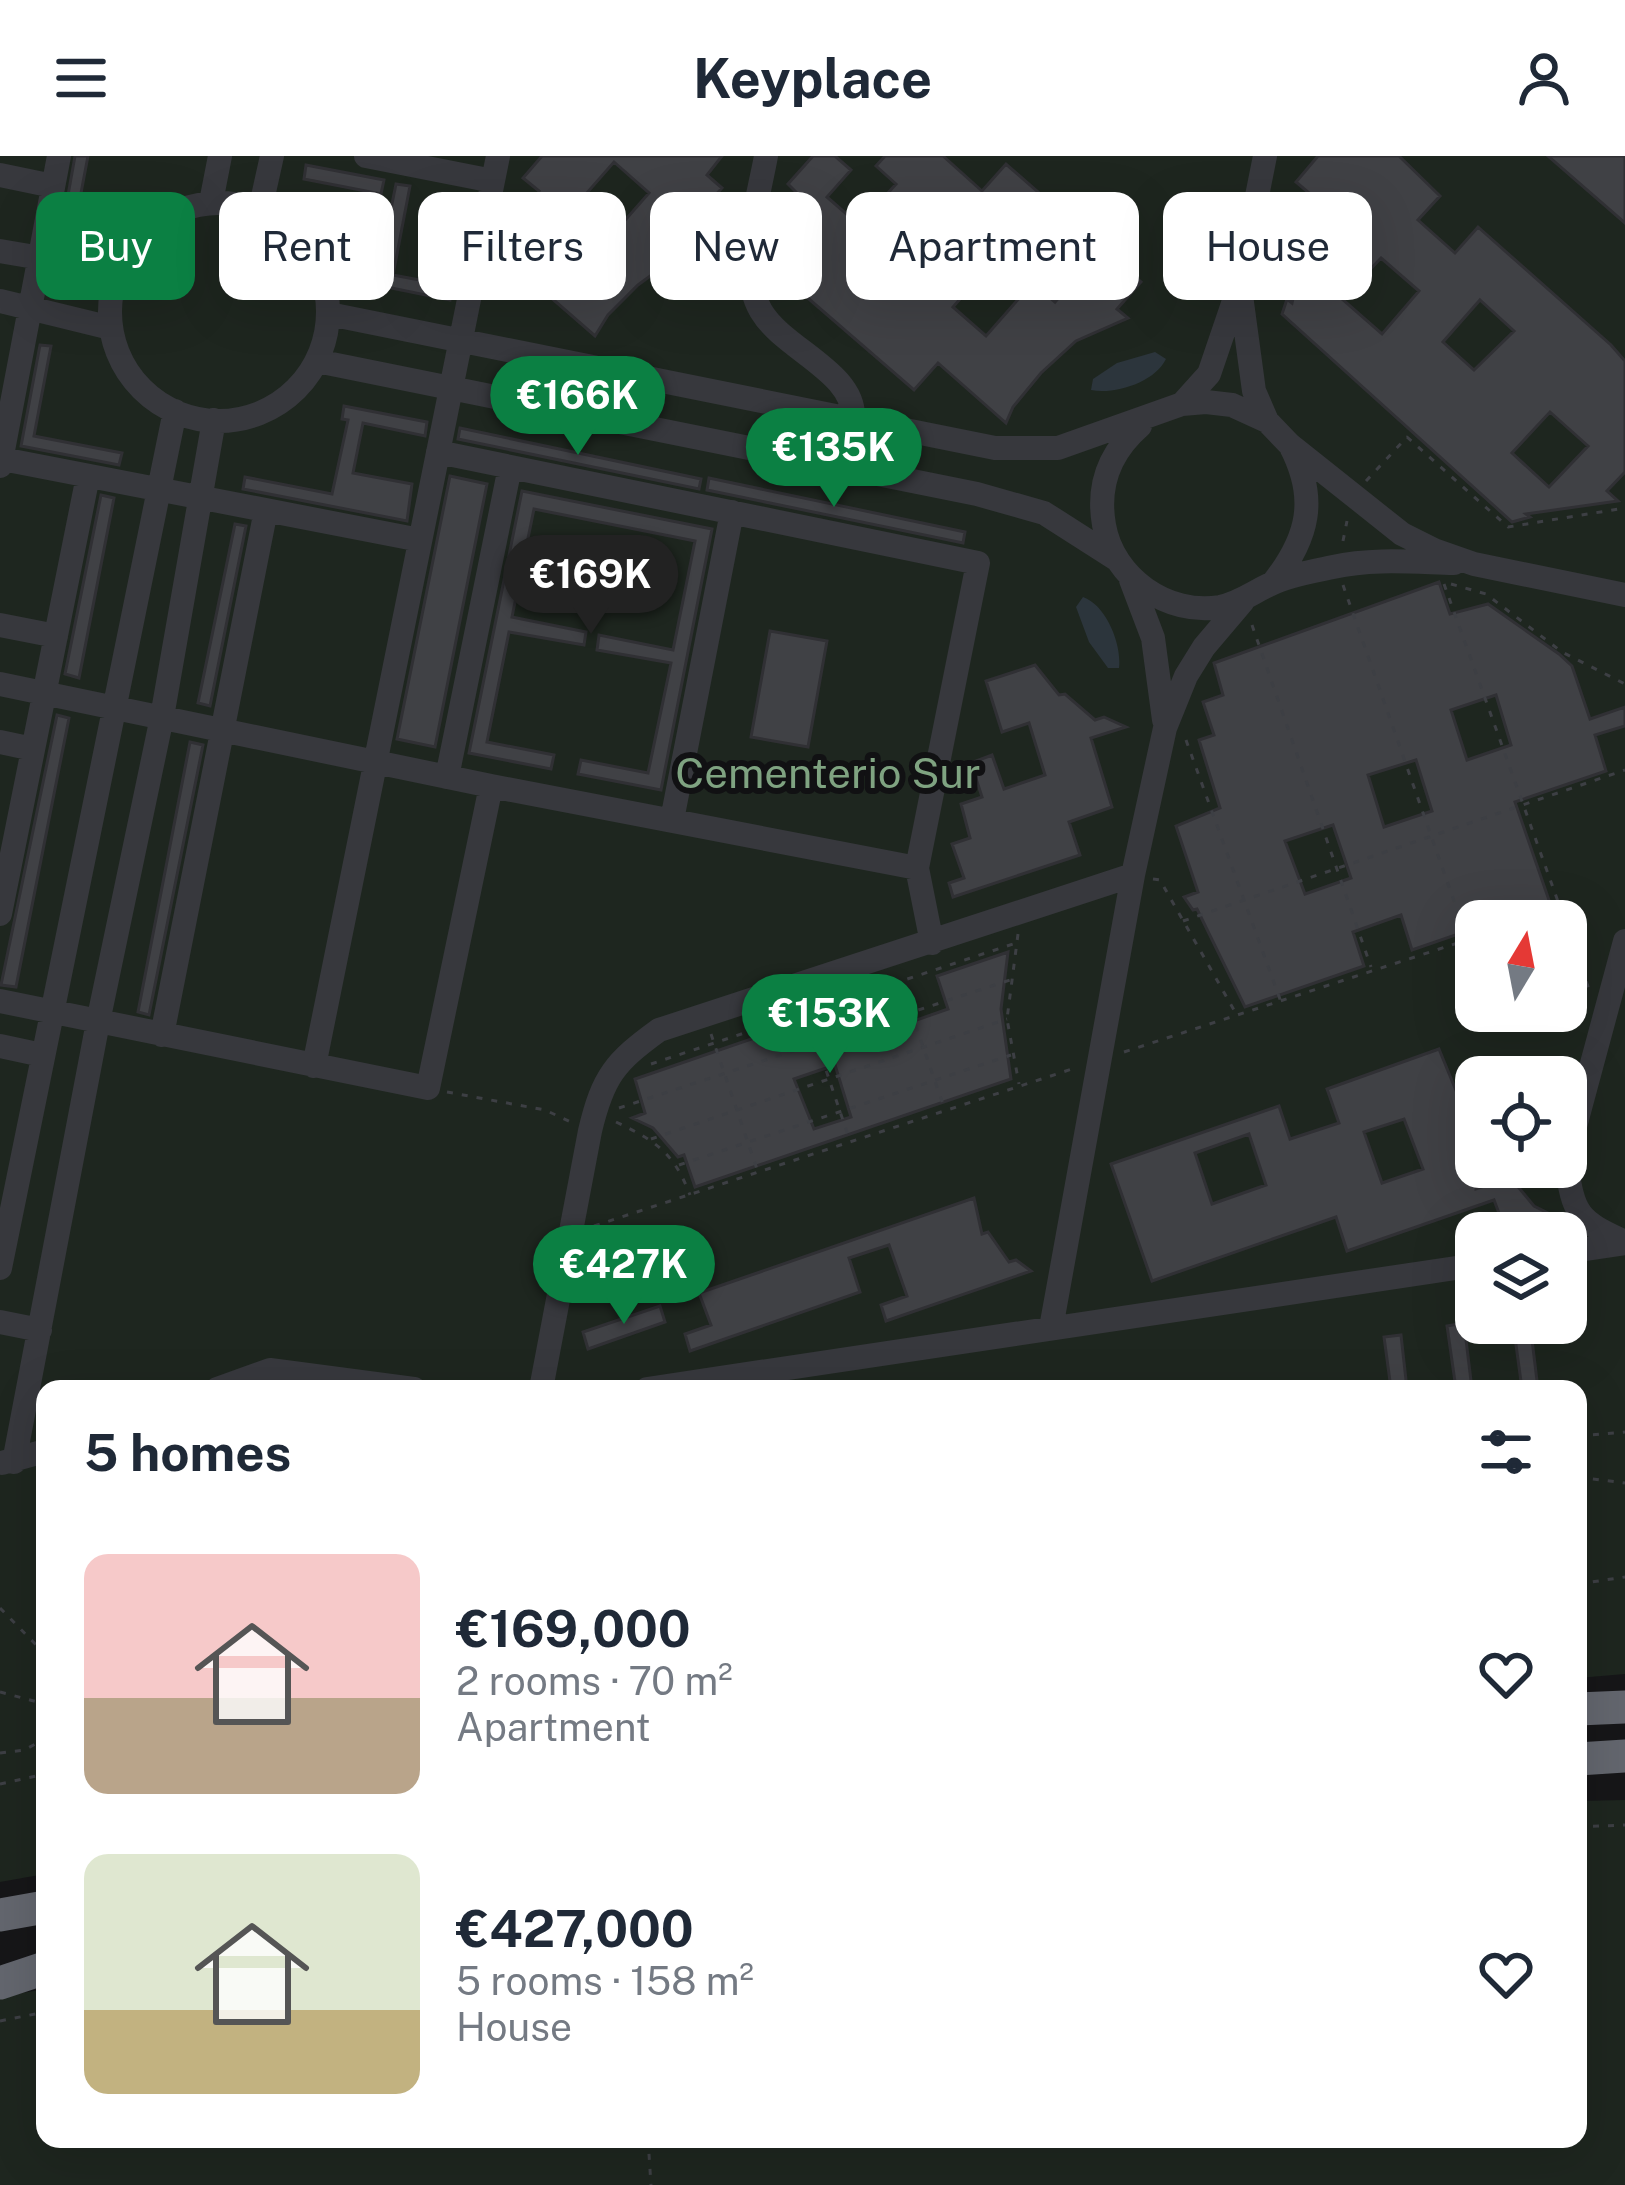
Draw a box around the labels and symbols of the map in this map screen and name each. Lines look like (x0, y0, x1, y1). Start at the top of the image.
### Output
pin: €166K (494, 356, 662, 458)
pin: €135K (750, 408, 918, 510)
pin: €169K (507, 535, 675, 637)
park label: Cementerio Sur (675, 748, 981, 797)
north arrow (1455, 900, 1587, 1032)
pin: €153K (746, 974, 914, 1076)
pin: €427K (540, 1225, 708, 1327)

